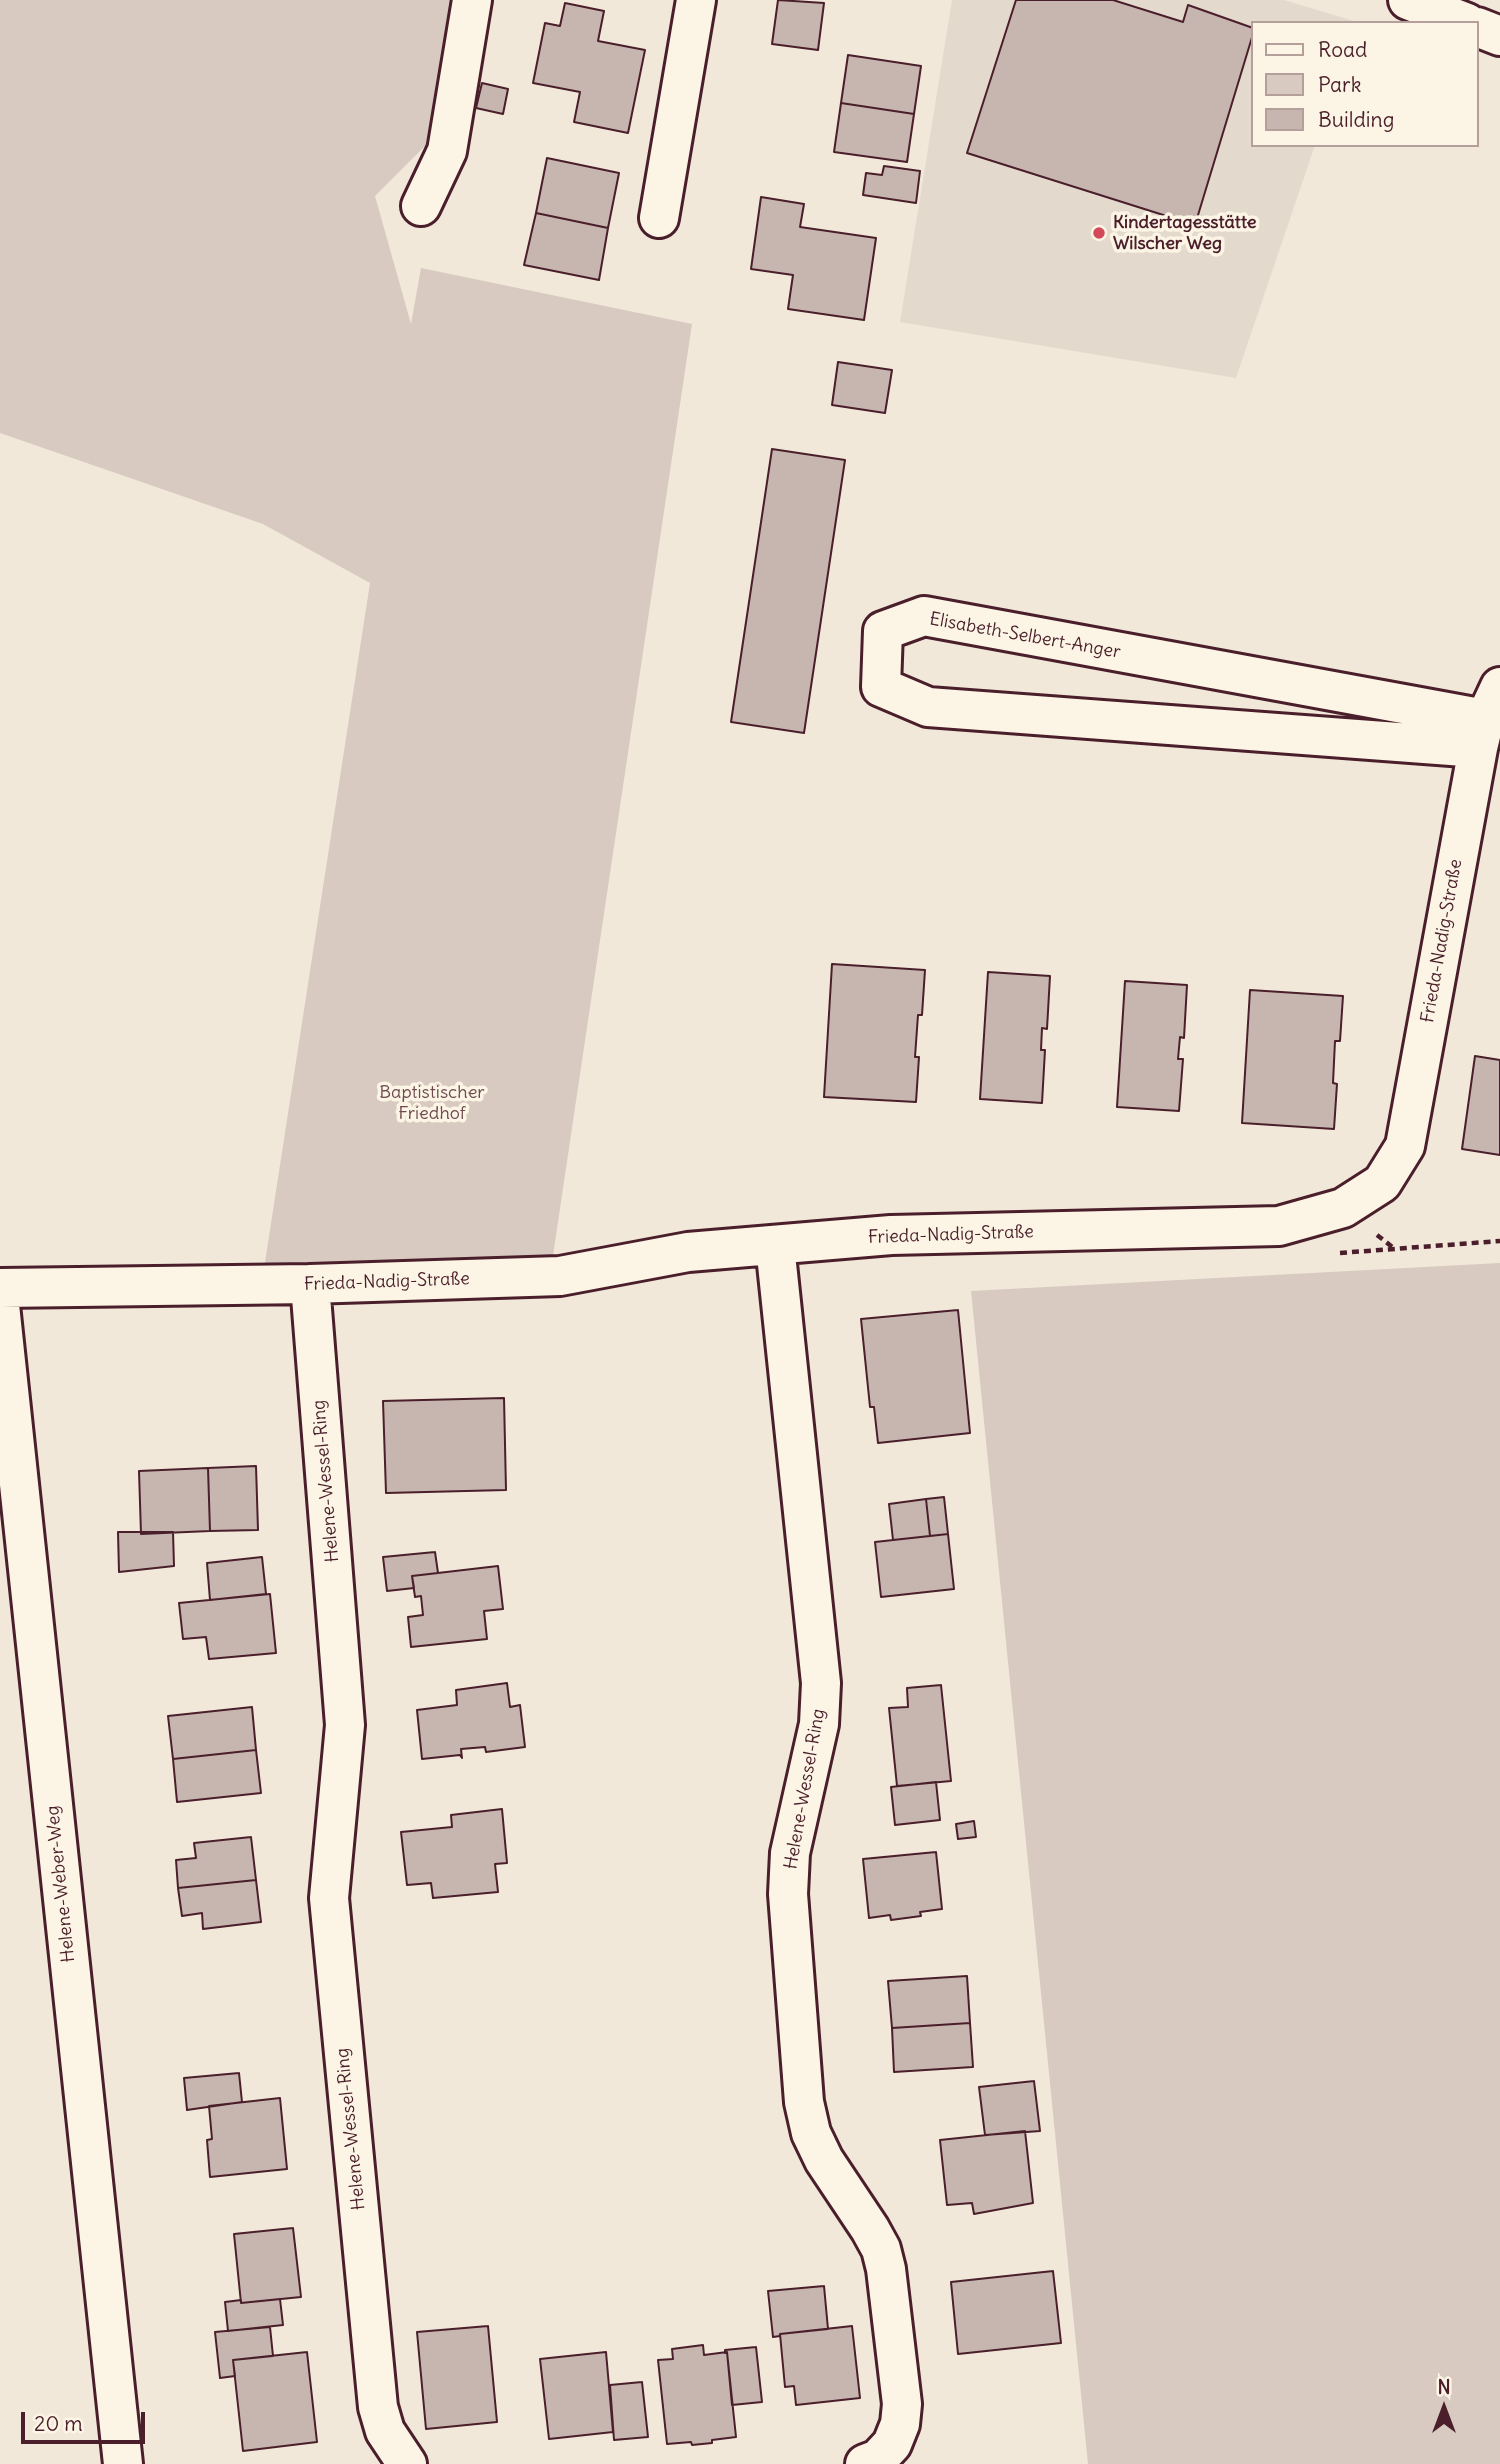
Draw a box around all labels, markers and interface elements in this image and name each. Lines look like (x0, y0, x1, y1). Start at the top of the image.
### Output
legend (1252, 21, 1479, 147)
text: Road (1318, 36, 1367, 63)
text: Park (1318, 71, 1361, 98)
text: Building (1318, 106, 1394, 133)
place label: Kindertagesstätte Wilscher Weg (1113, 212, 1256, 255)
marker: Kindertagesstätte Wilscher Weg (1091, 225, 1107, 241)
street label: Elisabeth-Selbert-Anger (928, 609, 1122, 663)
street label: Frieda-Nadig-Straße (1417, 858, 1467, 1024)
park label: Baptistischer Friedhof (379, 1082, 485, 1124)
street label: Frieda-Nadig-Straße (868, 1221, 1034, 1249)
street label: Frieda-Nadig-Straße (304, 1268, 470, 1296)
street label: Helene-Wessel-Ring (308, 1399, 344, 1563)
street label: Helene-Wessel-Ring (780, 1707, 830, 1871)
street label: Helene-Weber-Weg (42, 1805, 80, 1963)
street label: Helene-Wessel-Ring (332, 2047, 370, 2211)
north arrow (1409, 2373, 1479, 2443)
text: N (1437, 2375, 1451, 2399)
scale bar (24, 2398, 149, 2442)
text: 20 m (34, 2410, 83, 2437)

